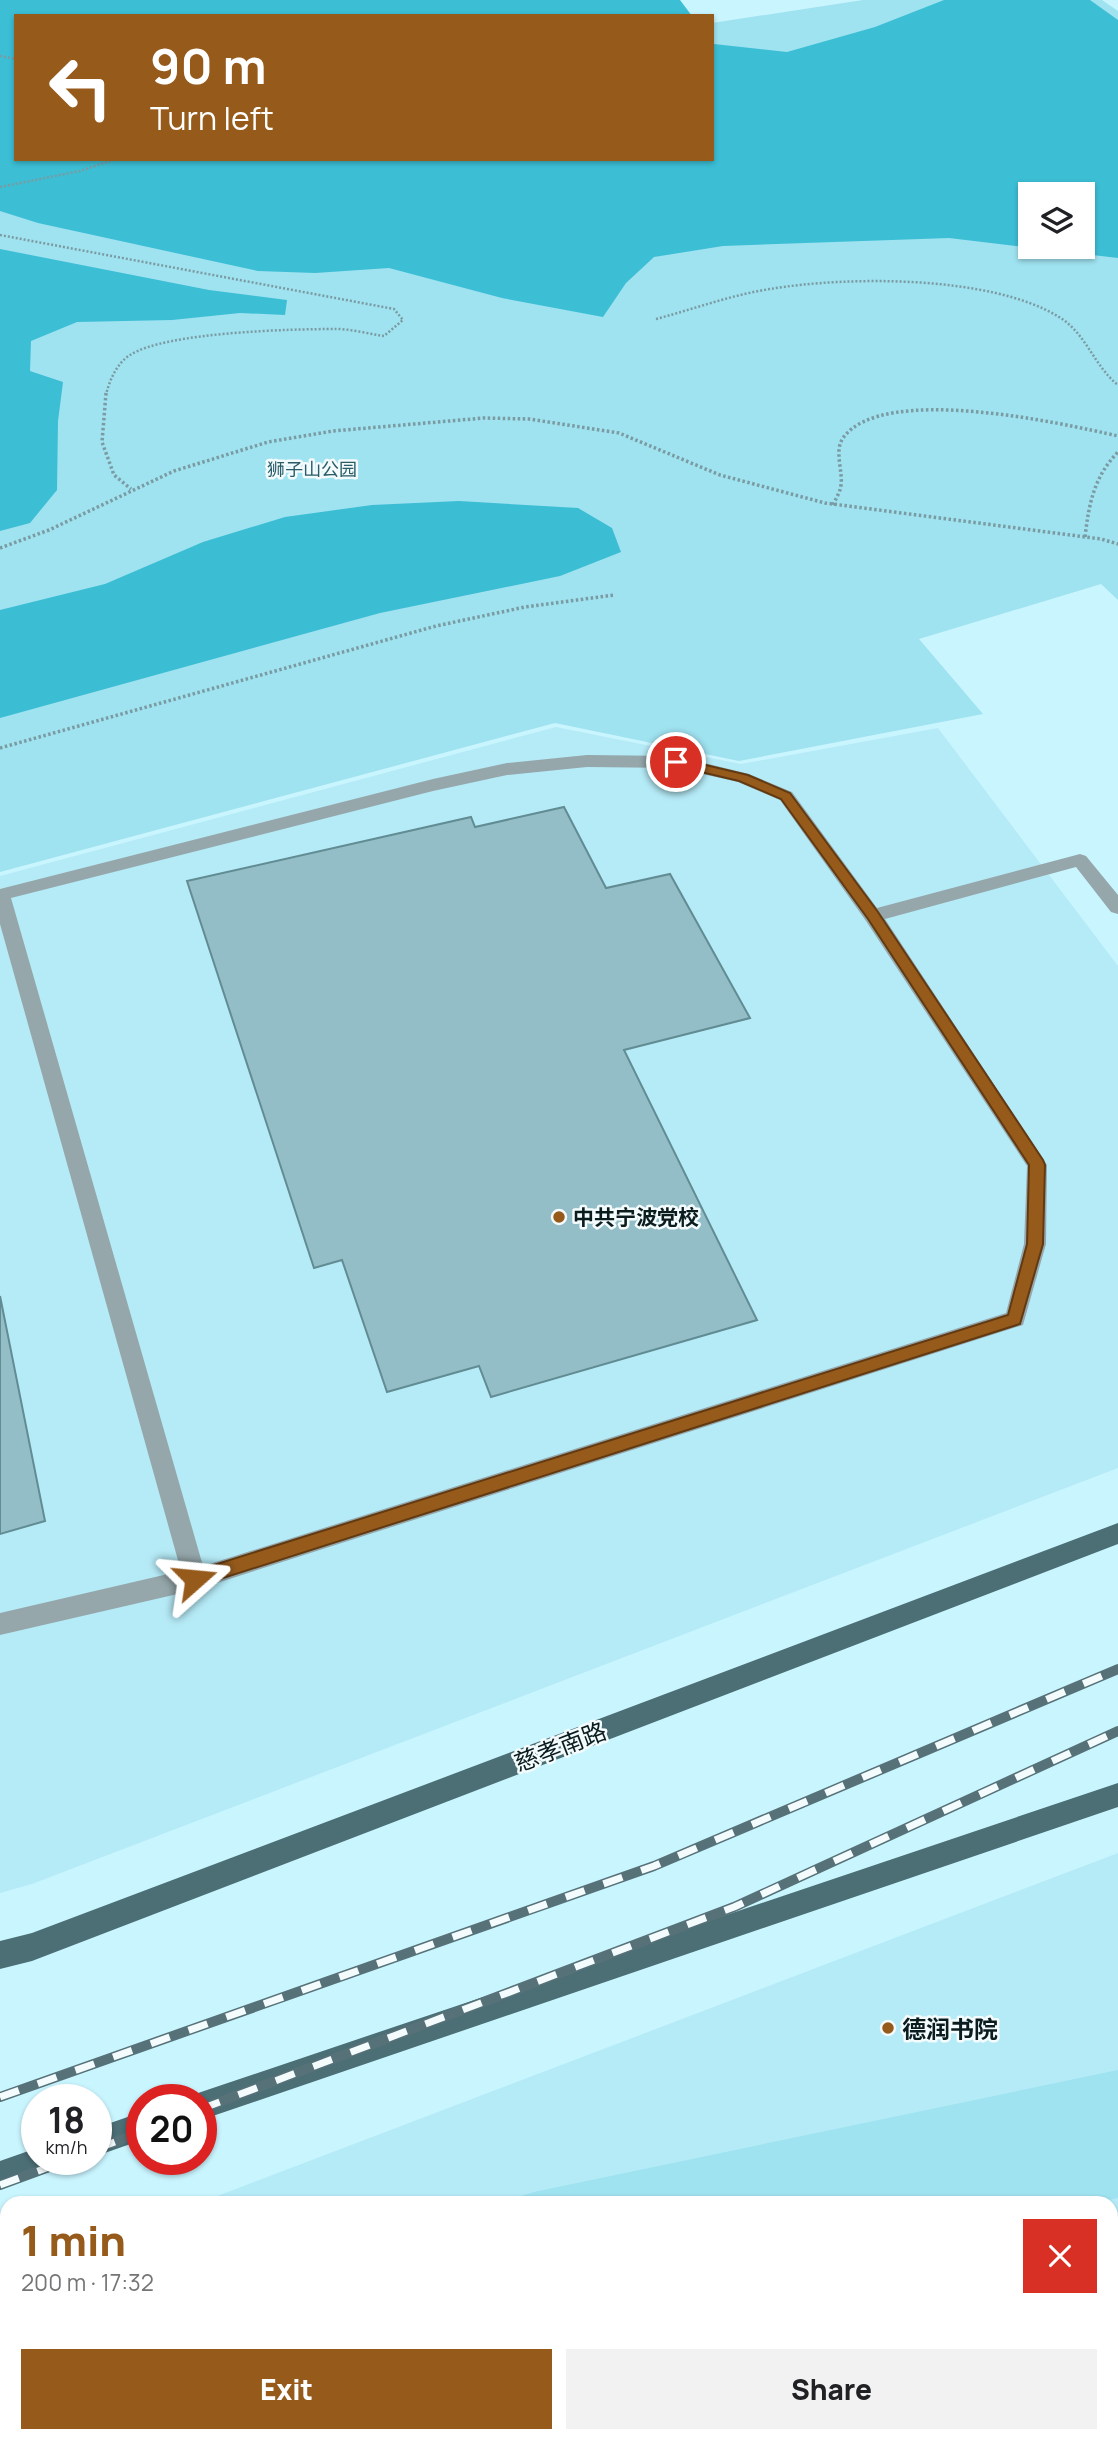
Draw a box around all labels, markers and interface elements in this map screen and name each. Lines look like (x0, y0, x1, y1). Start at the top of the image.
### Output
text: 90 m (150, 32, 267, 99)
icon: left (35, 42, 126, 133)
text: Turn left (150, 96, 274, 140)
map controls (1018, 182, 1095, 259)
button: layers (1018, 182, 1095, 259)
park label: 狮子山公园 (267, 457, 357, 481)
pin (646, 732, 706, 792)
icon: arrive (657, 743, 695, 781)
place label: 中共宁波党校 (573, 1203, 699, 1231)
marker: 中共宁波党校 (551, 1209, 567, 1225)
position arrow (158, 1542, 232, 1616)
street label: 慈孝南路 (509, 1713, 611, 1779)
place label: 德润书院 (902, 2012, 998, 2045)
marker: 德润书院 (880, 2020, 896, 2036)
speed limit sign: 20 (126, 2084, 217, 2175)
text: 18 (48, 2096, 85, 2144)
text: km/h (46, 2135, 87, 2159)
text: 1 min (21, 2211, 126, 2269)
button: close (1023, 2219, 1097, 2293)
text: 200 m · 17:32 (21, 2266, 154, 2298)
button: Exit (21, 2349, 552, 2429)
button: Share (566, 2349, 1097, 2429)

